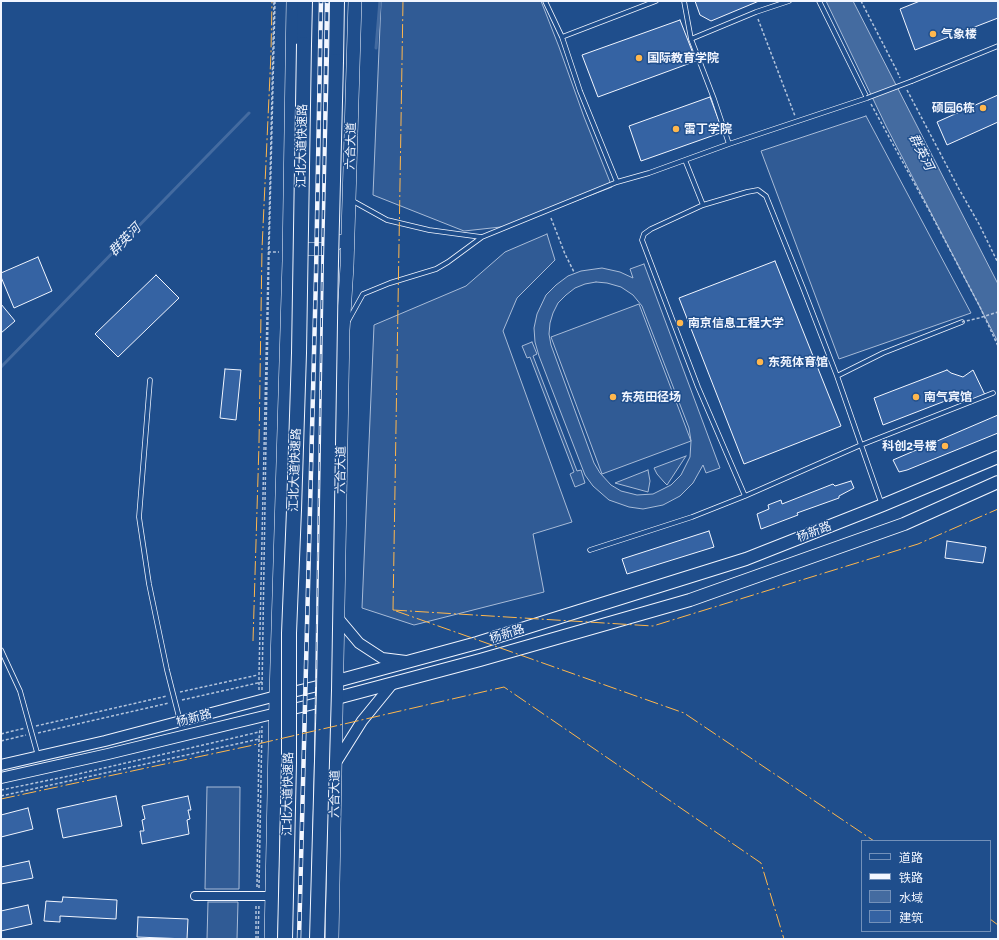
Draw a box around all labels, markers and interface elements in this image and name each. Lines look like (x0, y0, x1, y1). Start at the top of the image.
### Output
place label: 气象楼 (941, 27, 977, 41)
marker: 气象楼 (928, 29, 938, 39)
place label: 国际教育学院 (647, 51, 719, 65)
marker: 国际教育学院 (634, 53, 644, 63)
place label: 硕园6栋 (932, 101, 975, 115)
marker: 硕园6栋 (978, 103, 988, 113)
street label: 江北大道快速路 (294, 104, 310, 188)
street label: 六合大道 (343, 122, 359, 170)
place label: 雷丁学院 (684, 122, 732, 136)
marker: 雷丁学院 (671, 124, 681, 134)
water label: 群英河 (905, 131, 937, 173)
water label: 群英河 (106, 221, 144, 259)
place label: 南京信息工程大学 (688, 316, 784, 330)
marker: 南京信息工程大学 (675, 318, 685, 328)
place label: 东苑体育馆 (768, 355, 828, 369)
marker: 东苑体育馆 (755, 357, 765, 367)
place label: 东苑田径场 (621, 390, 681, 404)
place label: 南气宾馆 (924, 390, 972, 404)
marker: 东苑田径场 (608, 392, 618, 402)
marker: 南气宾馆 (911, 392, 921, 402)
street label: 江北大道快速路 (286, 428, 304, 512)
place label: 科创2号楼 (882, 439, 937, 453)
marker: 科创2号楼 (940, 441, 950, 451)
street label: 六合大道 (333, 446, 349, 494)
street label: 杨新路 (795, 519, 833, 545)
street label: 杨新路 (488, 622, 526, 646)
street label: 杨新路 (175, 706, 213, 730)
street label: 江北大道快速路 (280, 752, 296, 836)
street label: 六合大道 (327, 770, 343, 818)
legend (861, 840, 991, 932)
text: 道路 (899, 851, 923, 865)
text: 铁路 (899, 871, 923, 885)
text: 水域 (899, 891, 923, 905)
text: 建筑 (899, 911, 923, 925)

